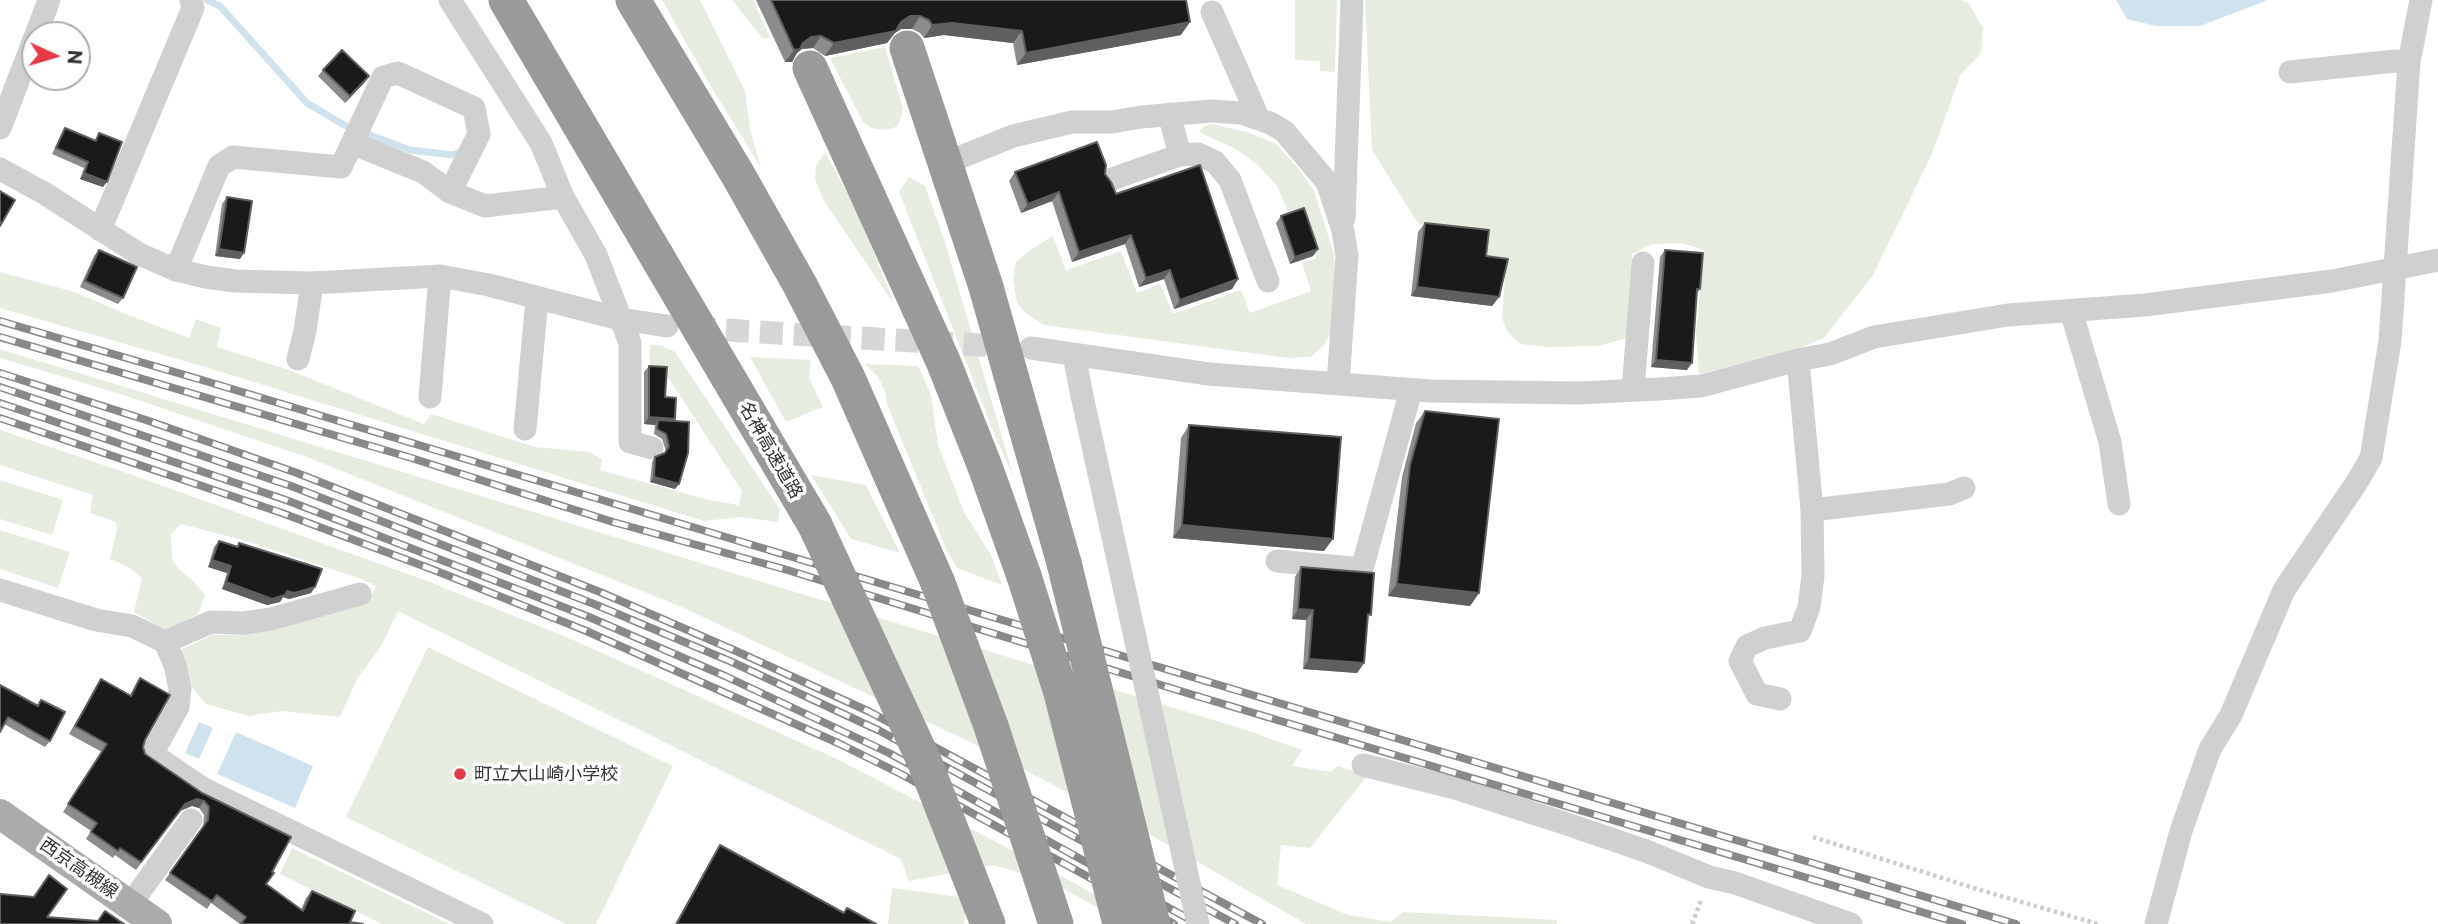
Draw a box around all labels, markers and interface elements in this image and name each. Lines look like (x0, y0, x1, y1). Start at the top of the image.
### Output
north arrow (21, 21, 91, 91)
text: N (63, 49, 87, 65)
street label: 名神高速道路 (735, 398, 807, 502)
place label: 町立大山崎小学校 (474, 763, 618, 785)
marker: 町立大山崎小学校 (452, 766, 468, 782)
street label: 西京高槻線 (36, 833, 122, 903)

